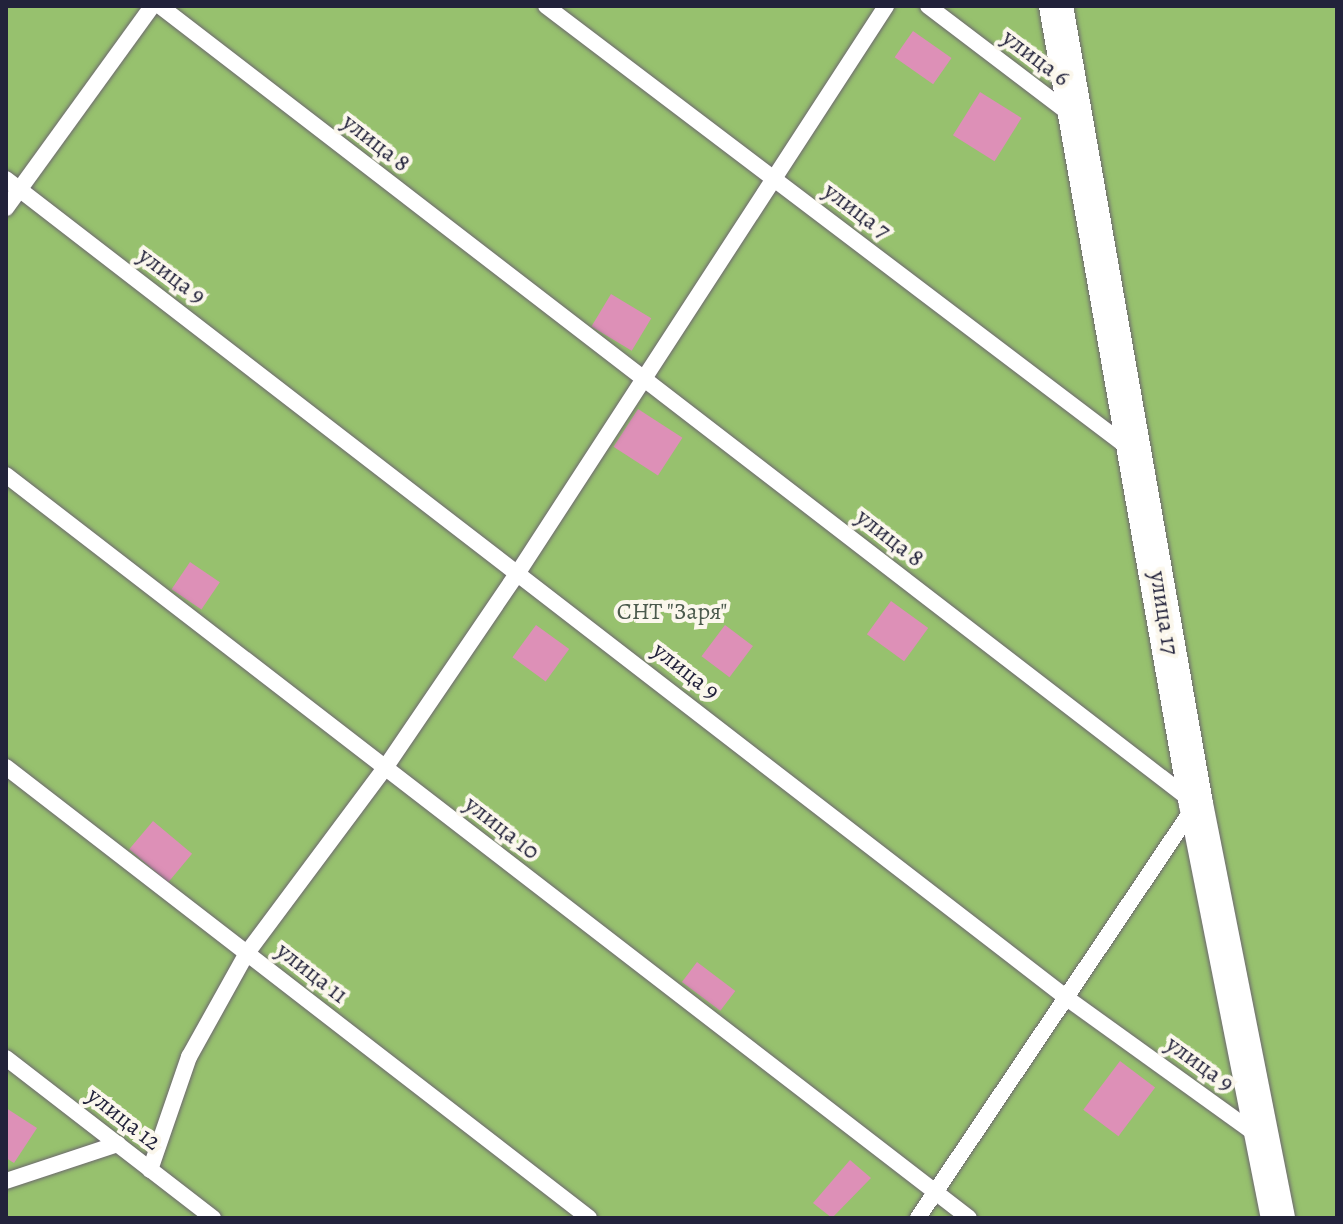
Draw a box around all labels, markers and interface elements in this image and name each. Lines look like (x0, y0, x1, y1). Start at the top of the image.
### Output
street label: улица 6 (997, 23, 1075, 93)
street label: улица 8 (337, 108, 415, 178)
street label: улица 7 (818, 177, 896, 245)
street label: улица 9 (133, 241, 211, 311)
street label: улица 8 (851, 503, 929, 573)
street label: улица 17 (1143, 569, 1185, 657)
park label: СНТ "Заря" (616, 598, 728, 626)
street label: улица 9 (647, 636, 725, 706)
street label: улица 10 (459, 790, 545, 866)
street label: улица 11 (271, 936, 353, 1010)
street label: улица 9 (1160, 1030, 1240, 1098)
street label: улица 12 (81, 1081, 167, 1157)

